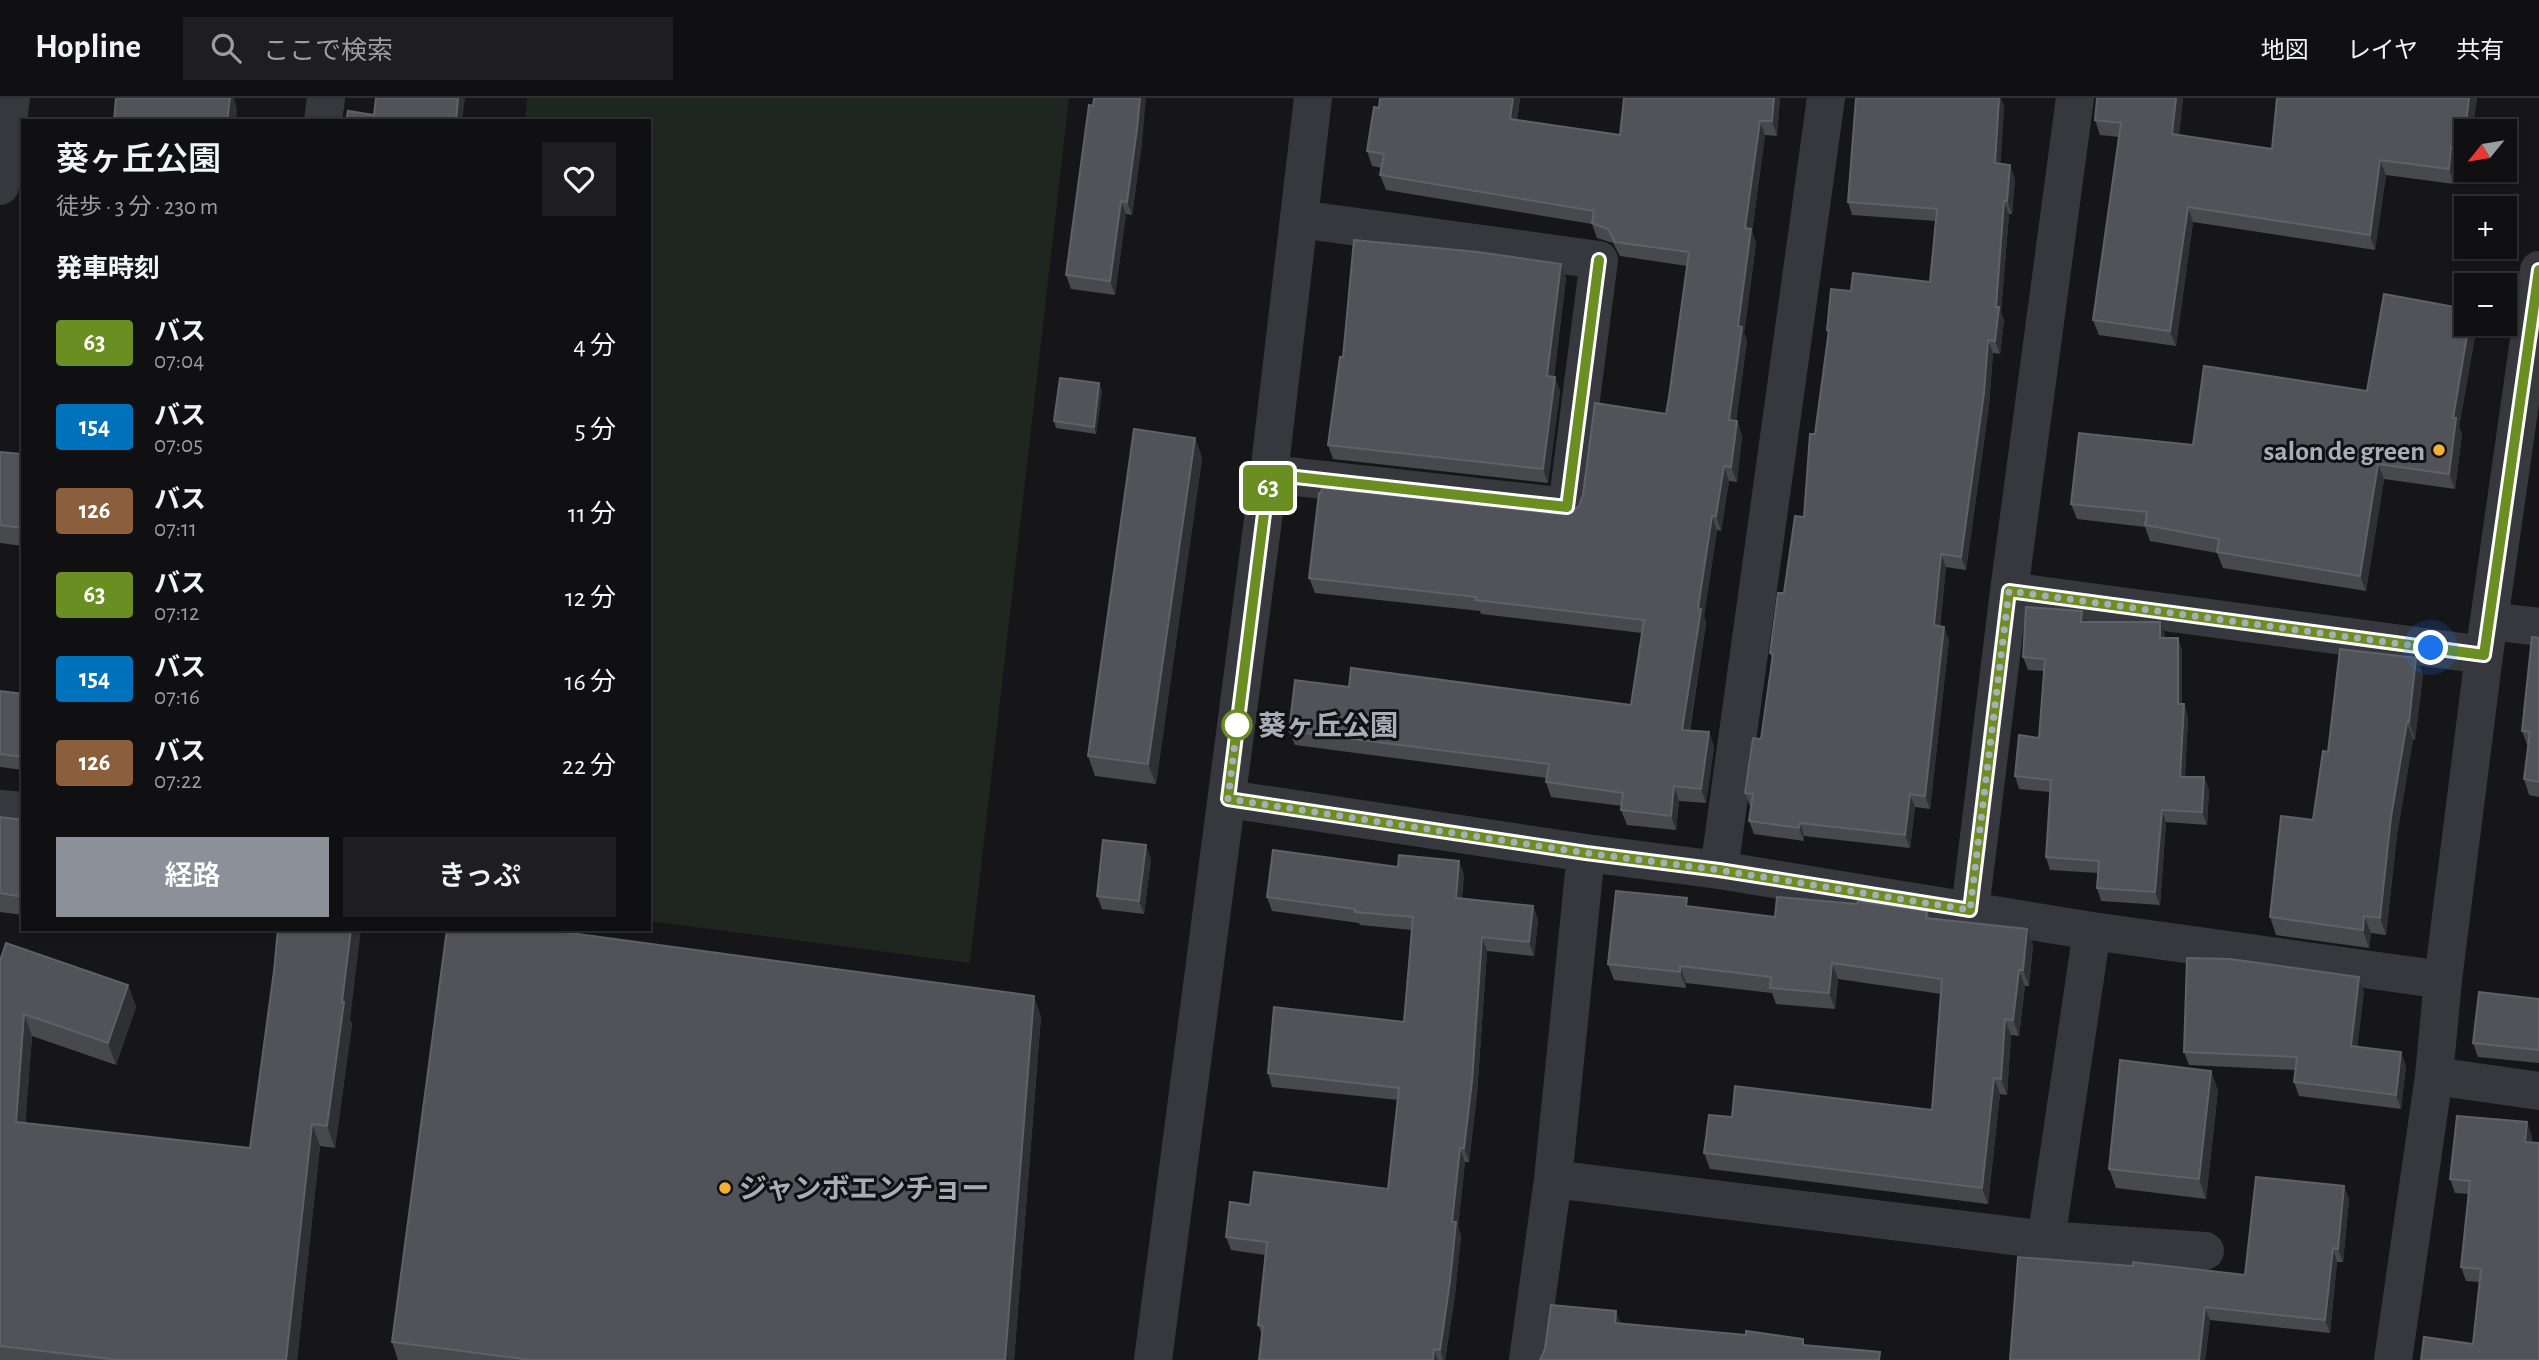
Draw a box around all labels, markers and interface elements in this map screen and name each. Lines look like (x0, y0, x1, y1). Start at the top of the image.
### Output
search box (183, 17, 673, 80)
icon: search (207, 29, 245, 67)
text: Hopline (35, 31, 141, 64)
text: ここで検索 (263, 38, 393, 64)
text: 地図 (2261, 39, 2309, 63)
text: レイヤ (2347, 39, 2418, 63)
text: 共有 (2456, 39, 2504, 63)
north arrow (2454, 119, 2516, 182)
map controls (2454, 119, 2517, 336)
button: heart (542, 142, 616, 216)
text: 葵ヶ丘公園 (56, 144, 221, 177)
text: 徒歩 · 3 分 · 230 m (56, 196, 218, 219)
button: + (2454, 196, 2517, 259)
text: 発車時刻 (56, 256, 160, 282)
button: − (2454, 273, 2517, 336)
text: バス (154, 319, 206, 345)
text: 63 (84, 331, 105, 355)
text: 4 分 (573, 333, 616, 359)
text: 07:04 (154, 350, 204, 373)
text: バス (154, 403, 206, 429)
text: 154 (79, 415, 110, 439)
text: 5 分 (575, 417, 616, 443)
text: 07:05 (154, 434, 203, 457)
place label: salon de green (2264, 438, 2425, 466)
marker: salon de green (2431, 442, 2447, 458)
line badge: 63 (1236, 465, 1300, 511)
text: 63 (1257, 476, 1279, 500)
text: バス (154, 487, 206, 513)
text: 126 (79, 499, 110, 523)
text: 11 分 (568, 501, 616, 527)
text: 07:11 (154, 518, 197, 541)
text: バス (154, 571, 206, 597)
text: 63 (84, 583, 105, 607)
text: 12 分 (565, 585, 616, 611)
text: 07:12 (154, 602, 199, 625)
your location (2413, 630, 2448, 665)
text: バス (154, 655, 206, 681)
text: 154 (79, 667, 110, 691)
text: 16 分 (565, 669, 616, 695)
text: 07:16 (154, 686, 200, 709)
marker: 葵ヶ丘公園 (1222, 710, 1252, 740)
place label: 葵ヶ丘公園 (1258, 711, 1398, 741)
text: バス (154, 739, 206, 765)
text: 126 (79, 751, 110, 775)
text: 22 分 (562, 753, 616, 779)
text: 07:22 (154, 770, 202, 793)
button: 経路 (56, 837, 329, 917)
button: きっぷ (343, 837, 616, 917)
place label: ジャンボエンチョー (739, 1174, 990, 1204)
marker: ジャンボエンチョー (717, 1180, 733, 1196)

